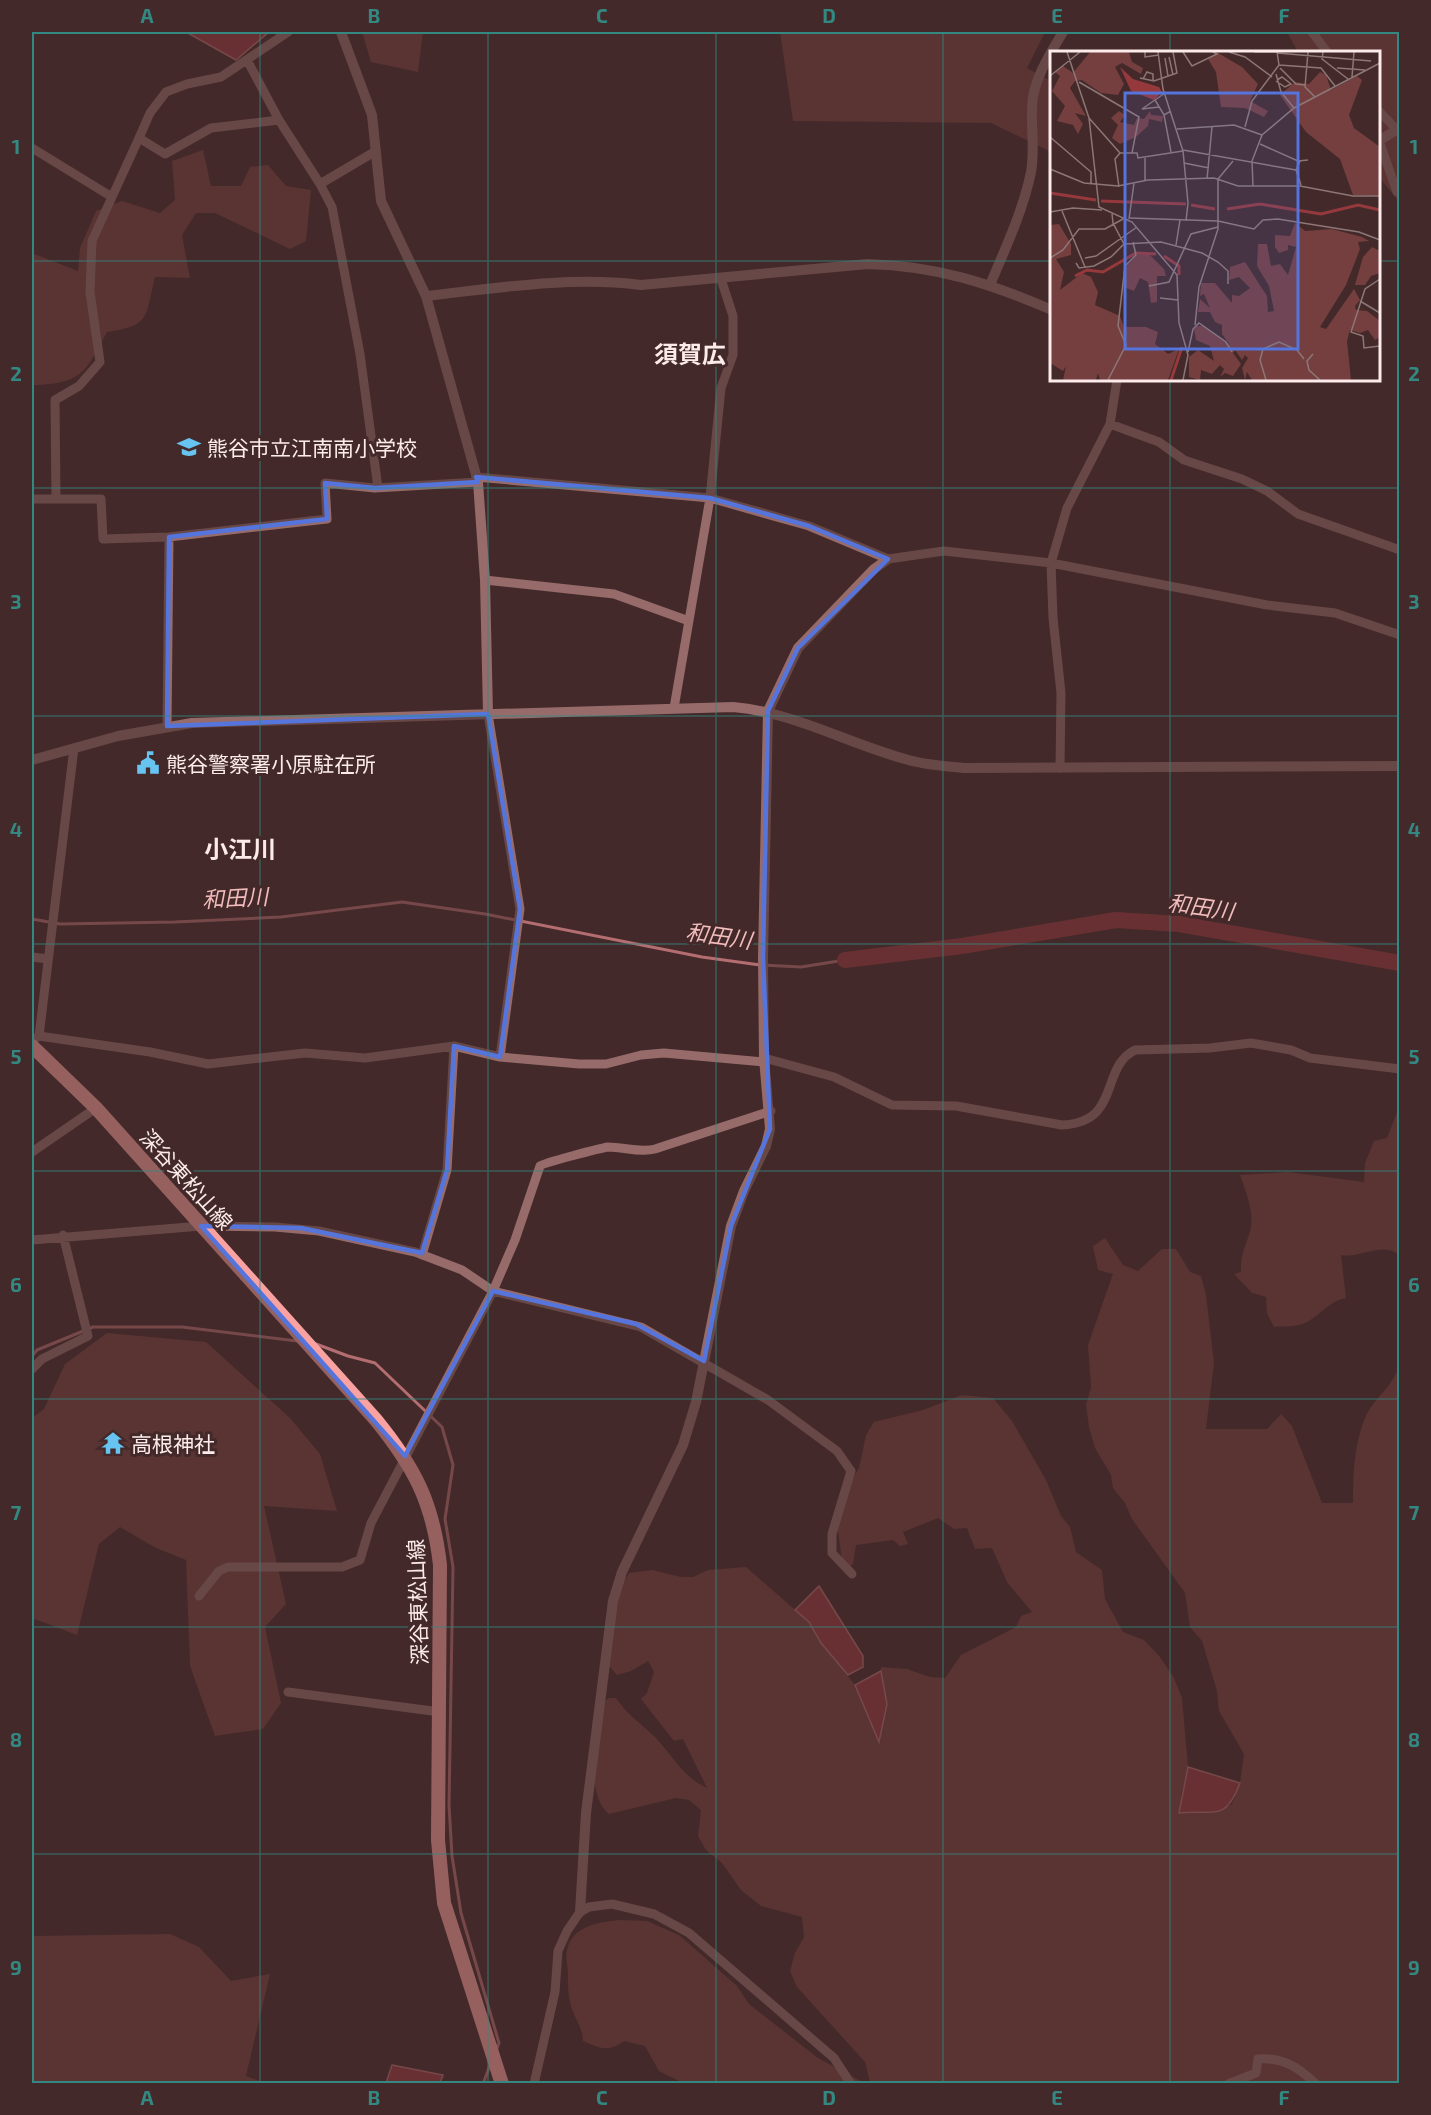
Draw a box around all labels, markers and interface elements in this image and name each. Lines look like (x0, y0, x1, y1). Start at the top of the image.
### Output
text: A (140, 3, 154, 27)
text: B (368, 3, 380, 27)
text: C (596, 3, 608, 27)
text: D (822, 3, 836, 27)
text: E (1051, 3, 1063, 27)
text: F (1278, 3, 1290, 27)
inset map (1050, 51, 1380, 381)
text: 1 (12, 134, 20, 158)
text: 1 (1410, 134, 1418, 158)
district label: 須賀広 (654, 339, 726, 368)
text: 2 (10, 361, 22, 385)
text: 2 (1408, 361, 1420, 385)
school or university icon: 熊谷市立江南南小学校 (176, 434, 202, 460)
place label: 熊谷市立江南南小学校 (207, 435, 417, 460)
text: 3 (10, 589, 22, 613)
text: 3 (1408, 589, 1420, 613)
public building icon: 熊谷警察署小原駐在所 (135, 750, 161, 776)
place label: 熊谷警察署小原駐在所 (166, 751, 376, 776)
text: 4 (10, 817, 23, 841)
text: 4 (1408, 817, 1421, 841)
district label: 小江川 (204, 834, 276, 863)
water label: 和田川 (201, 882, 271, 912)
water label: 和田川 (1167, 889, 1237, 924)
water label: 和田川 (685, 918, 755, 953)
text: 5 (10, 1044, 22, 1068)
text: 5 (1408, 1044, 1420, 1068)
street label: 深谷東松山線 (136, 1124, 238, 1234)
text: 6 (10, 1272, 22, 1296)
text: 6 (1408, 1272, 1420, 1296)
temple icon: 高根神社 (100, 1430, 126, 1456)
place label: 高根神社 (131, 1431, 215, 1456)
text: 7 (11, 1500, 22, 1524)
text: 7 (1409, 1500, 1420, 1524)
street label: 深谷東松山線 (402, 1539, 432, 1665)
text: 8 (10, 1727, 22, 1751)
text: 8 (1408, 1727, 1420, 1751)
text: 9 (10, 1955, 22, 1979)
text: 9 (1408, 1955, 1420, 1979)
text: A (140, 2085, 154, 2109)
text: B (368, 2085, 380, 2109)
text: C (596, 2085, 608, 2109)
text: D (822, 2085, 836, 2109)
text: E (1051, 2085, 1063, 2109)
text: F (1278, 2085, 1290, 2109)

